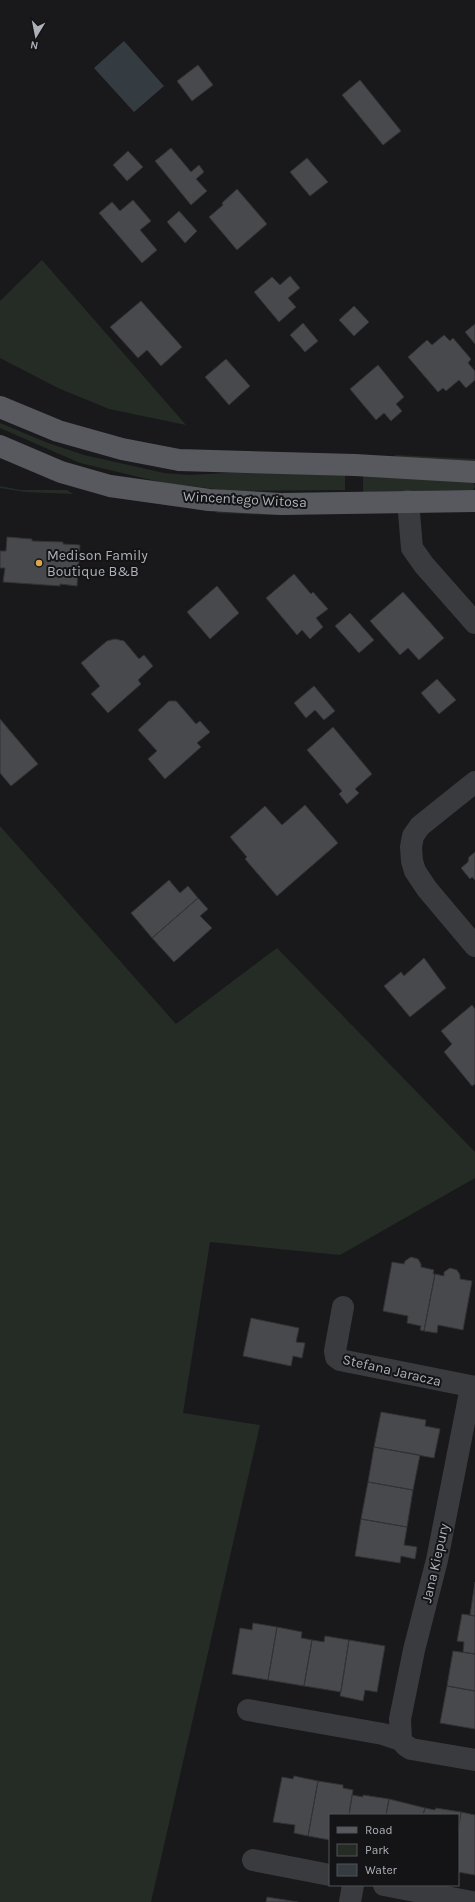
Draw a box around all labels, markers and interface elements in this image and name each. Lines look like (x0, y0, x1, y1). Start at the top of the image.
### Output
north arrow (16, 16, 56, 56)
text: N (29, 38, 39, 52)
street label: Wincentego Witosa (183, 488, 307, 511)
place label: Medison Family Boutique B&B (47, 547, 148, 580)
marker: Medison Family Boutique B&B (34, 558, 44, 568)
street label: Stefana Jaracza (341, 1351, 443, 1390)
street label: Jana Kiepury (418, 1521, 453, 1604)
legend (329, 1814, 459, 1886)
text: Road (365, 1823, 393, 1837)
text: Park (365, 1843, 390, 1857)
text: Water (365, 1863, 398, 1877)

